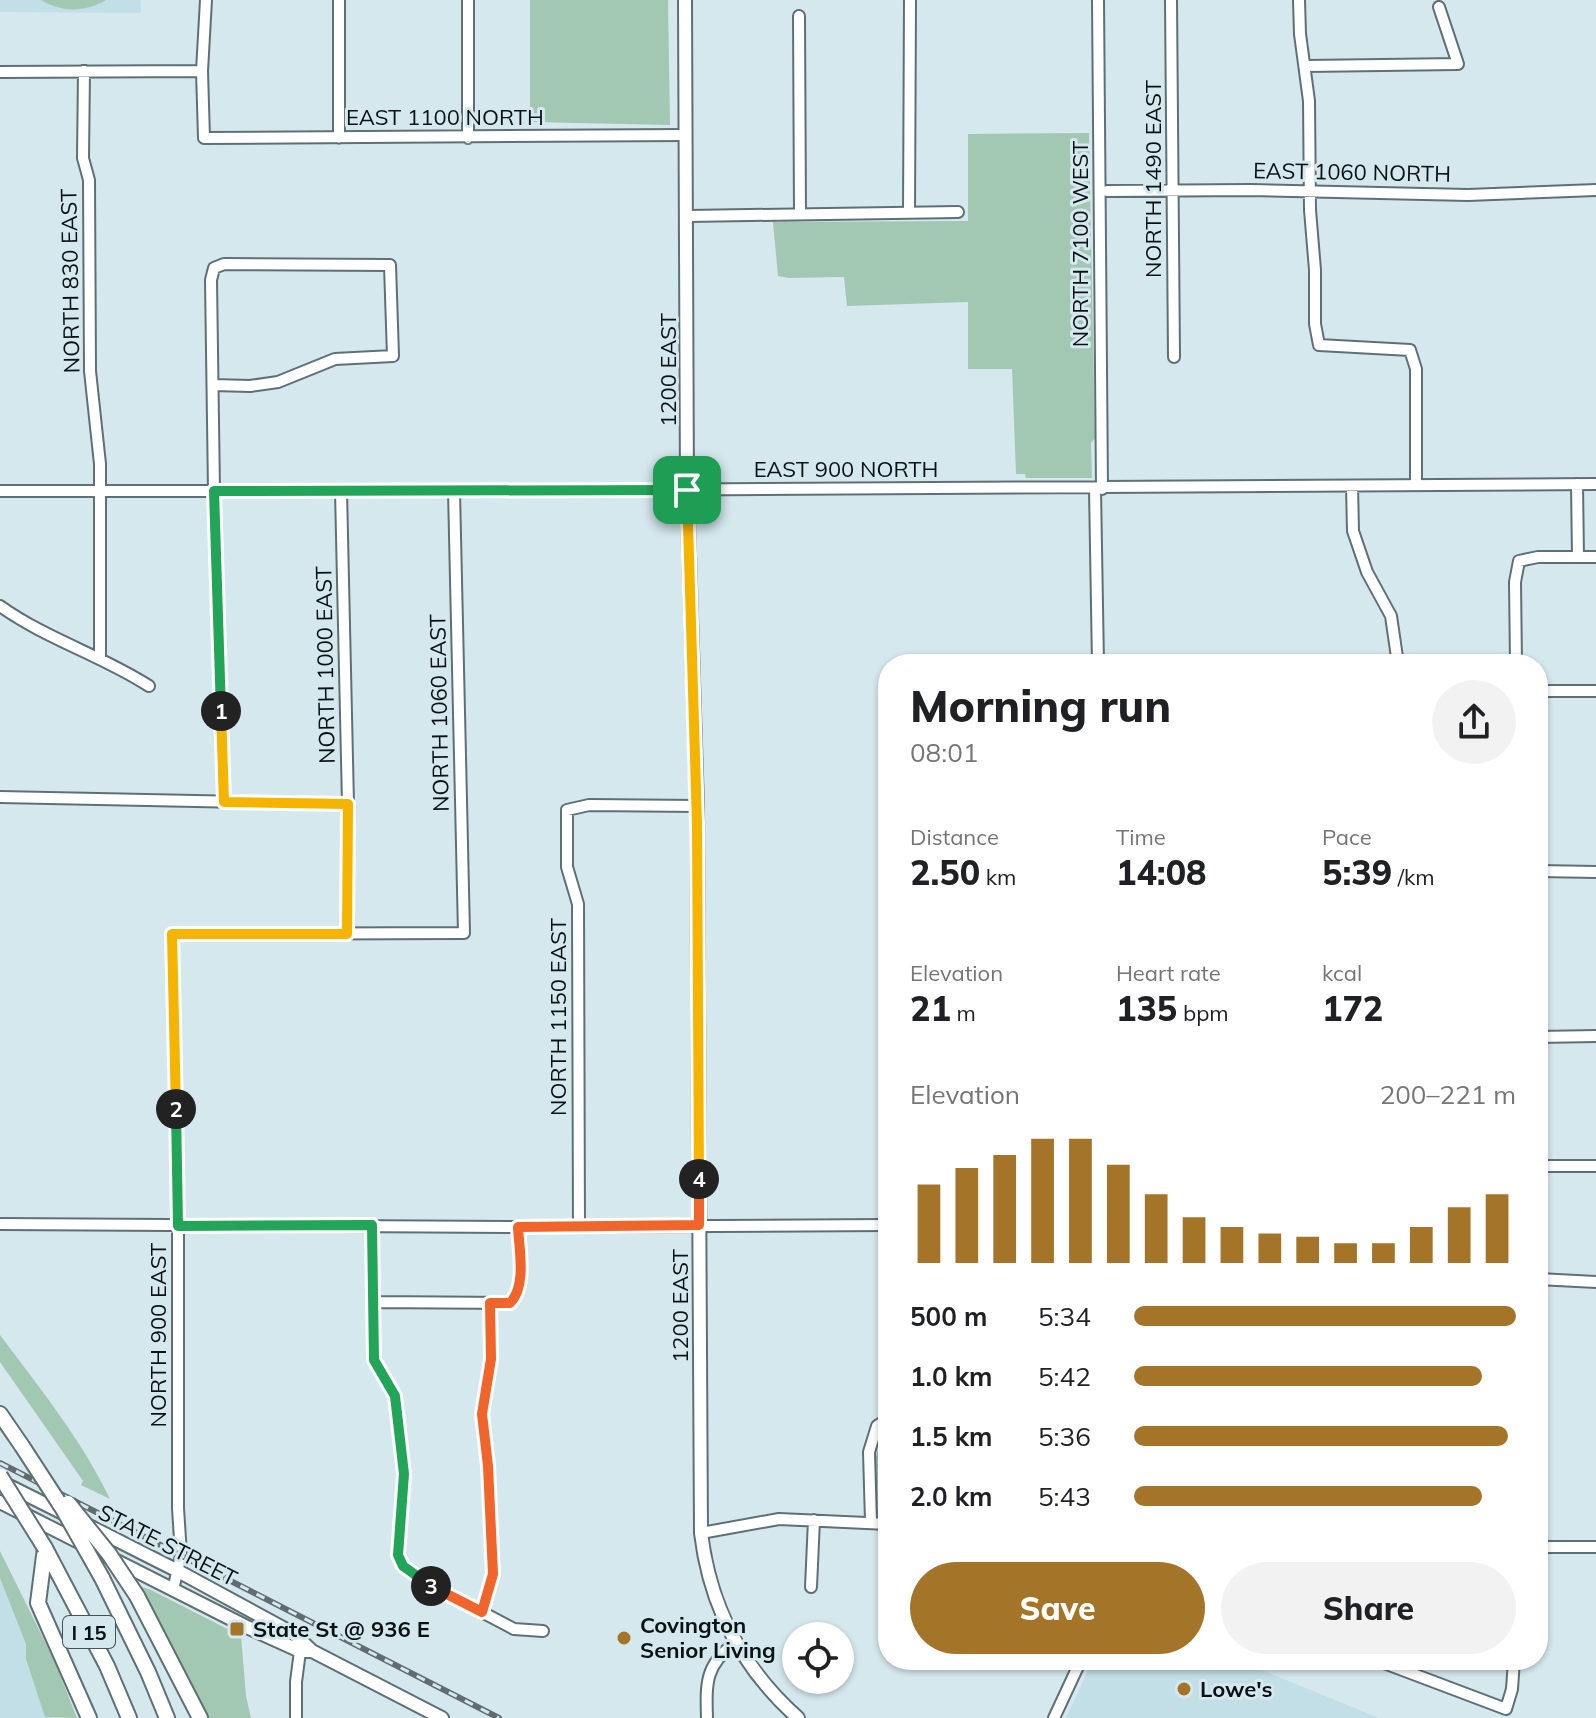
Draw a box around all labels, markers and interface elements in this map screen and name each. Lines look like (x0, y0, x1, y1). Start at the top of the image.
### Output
street label: NORTH 1490 EAST (1139, 80, 1167, 278)
street label: EAST 1100 NORTH (346, 103, 544, 131)
street label: NORTH 7100 WEST (1066, 141, 1094, 347)
street label: EAST 1060 NORTH (1253, 156, 1451, 188)
street label: NORTH 830 EAST (54, 188, 86, 374)
street label: 1200 EAST (654, 313, 682, 427)
street label: EAST 900 NORTH (754, 455, 938, 483)
pin (653, 456, 721, 524)
icon: arrive (665, 468, 709, 512)
street label: NORTH 1000 EAST (309, 566, 341, 764)
street label: NORTH 1060 EAST (423, 614, 455, 812)
text: Morning run (910, 678, 1171, 733)
button: share (1432, 680, 1516, 764)
pin: 1 (201, 691, 241, 731)
text: 1 (214, 697, 228, 725)
text: 08:01 (910, 736, 978, 769)
text: Distance (910, 823, 999, 851)
text: Time (1116, 823, 1166, 851)
text: Pace (1322, 823, 1372, 851)
text: 2.50 (910, 851, 980, 894)
text: 14:08 (1116, 851, 1206, 894)
text: 5:39 (1322, 851, 1392, 894)
text: km (980, 863, 1016, 891)
text: /km (1392, 863, 1435, 891)
street label: NORTH 1150 EAST (544, 918, 572, 1116)
text: Elevation (910, 959, 1003, 987)
text: Heart rate (1116, 959, 1221, 987)
text: kcal (1322, 959, 1362, 987)
text: 21 (910, 987, 951, 1030)
text: 135 (1116, 987, 1177, 1030)
text: 172 (1322, 987, 1383, 1030)
text: m (951, 999, 976, 1027)
text: bpm (1177, 999, 1229, 1027)
text: Elevation (910, 1078, 1020, 1111)
text: 200–221 m (1380, 1078, 1516, 1111)
pin: 2 (156, 1089, 196, 1129)
text: 2 (169, 1095, 183, 1123)
pin: 4 (679, 1159, 719, 1199)
text: 4 (692, 1165, 706, 1193)
street label: NORTH 900 EAST (144, 1243, 172, 1427)
street label: 1200 EAST (666, 1249, 694, 1363)
text: 500 m (910, 1300, 987, 1333)
text: 5:34 (1038, 1300, 1091, 1333)
text: 1.0 km (910, 1360, 993, 1393)
text: 5:42 (1038, 1360, 1091, 1393)
text: 1.5 km (910, 1420, 993, 1453)
text: 5:36 (1038, 1420, 1091, 1453)
text: 2.0 km (910, 1480, 993, 1513)
text: 5:43 (1038, 1480, 1091, 1513)
street label: STATE STREET (94, 1498, 242, 1592)
button: Save (910, 1562, 1205, 1654)
button: Share (1221, 1562, 1516, 1654)
pin: 3 (411, 1566, 451, 1606)
text: 3 (424, 1572, 438, 1600)
place label: Covington Senior Living (640, 1611, 776, 1664)
place label: State St @ 936 E (253, 1615, 430, 1643)
road number: I 15 (63, 1616, 115, 1648)
marker: State St @ 936 E (228, 1620, 246, 1638)
map controls (782, 1622, 854, 1694)
button: locate (782, 1622, 854, 1694)
marker: Covington Senior Living (615, 1629, 633, 1647)
place label: Lowe's (1200, 1675, 1273, 1703)
marker: Lowe's (1175, 1680, 1193, 1698)

